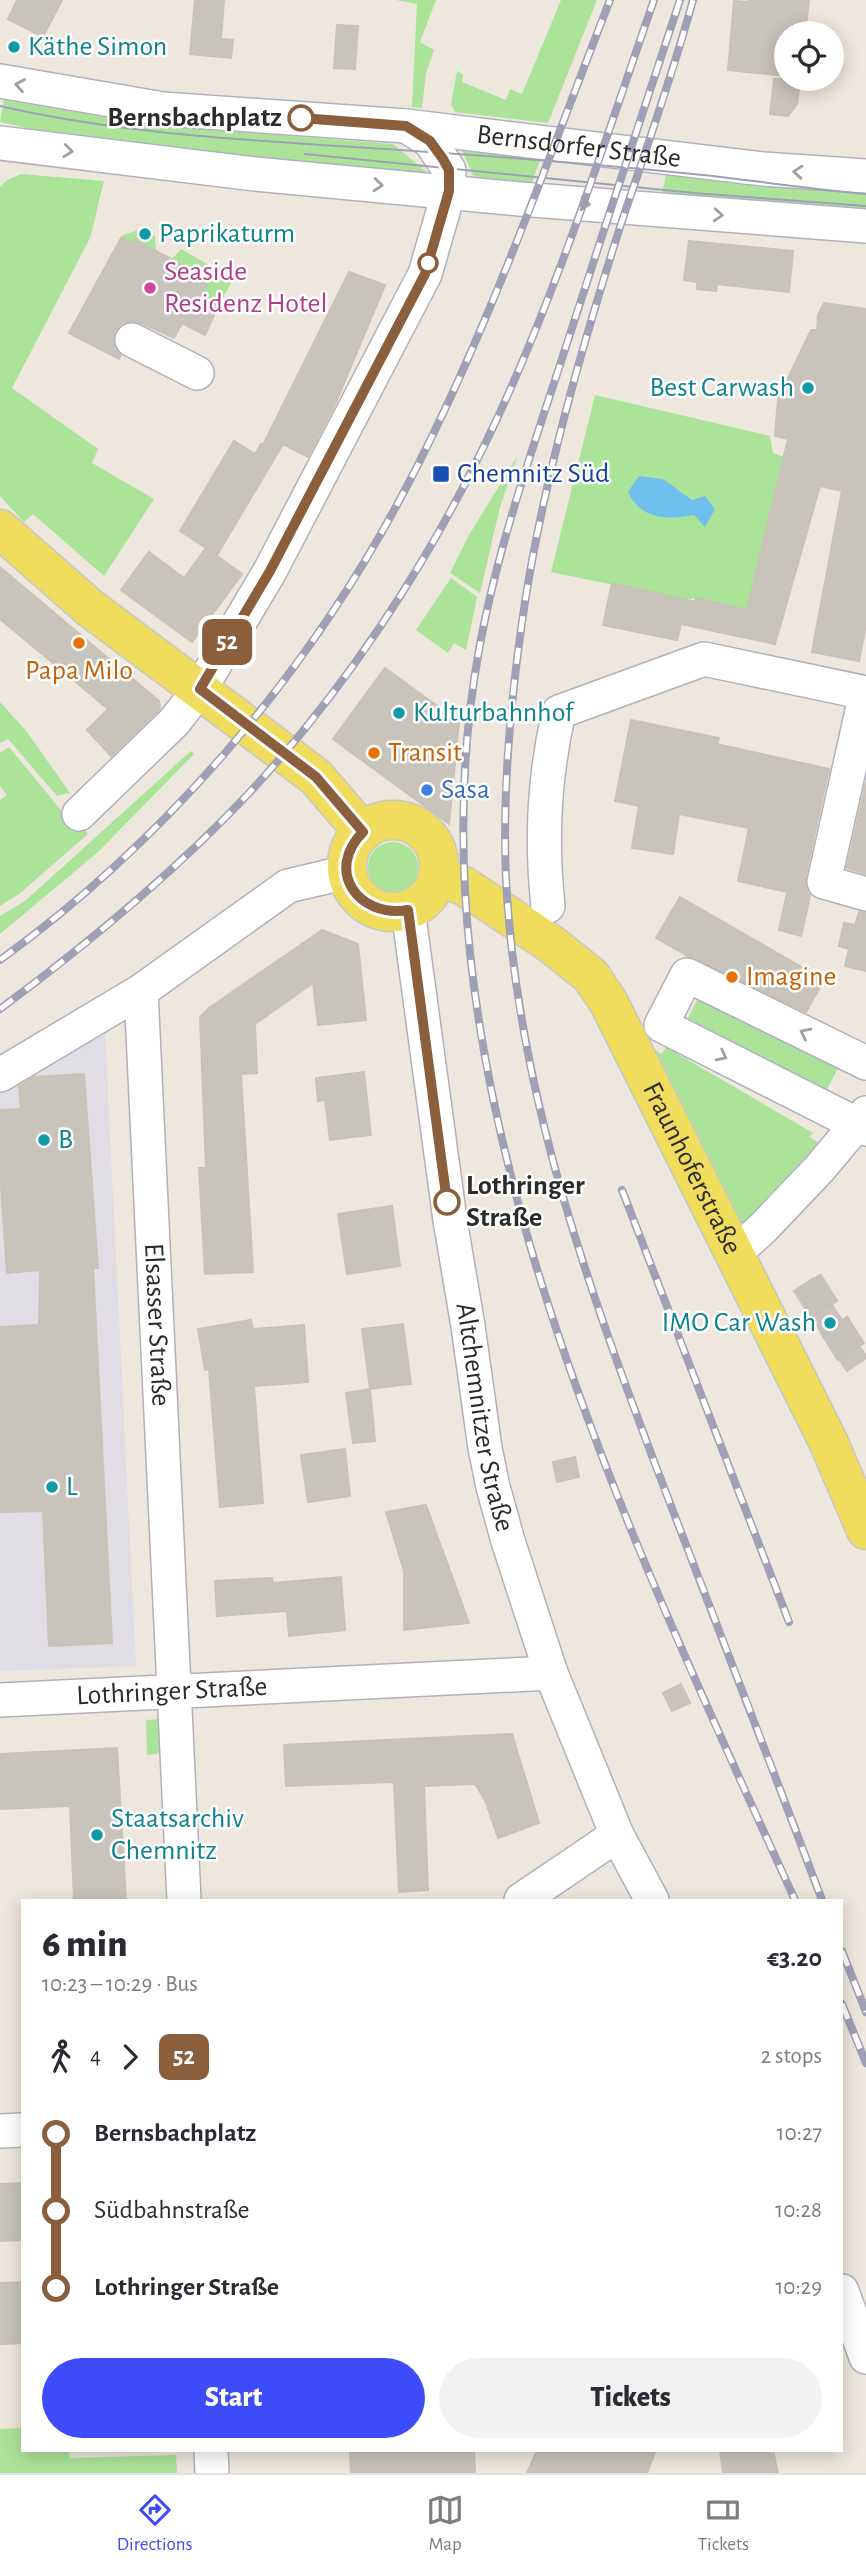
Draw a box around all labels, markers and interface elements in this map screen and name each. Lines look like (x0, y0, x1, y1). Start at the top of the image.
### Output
map controls (774, 21, 844, 91)
button: locate (774, 21, 844, 91)
place label: Käthe Simon (28, 33, 167, 61)
marker: Käthe Simon (6, 39, 22, 55)
one-way arrow (14, 78, 26, 93)
place label: Bernsbachplatz (107, 104, 282, 132)
marker: Bernsbachplatz (288, 105, 314, 131)
street label: Bernsdorfer Straße (475, 121, 682, 173)
one-way arrow (62, 144, 74, 159)
one-way arrow (792, 164, 803, 179)
one-way arrow (373, 177, 384, 192)
one-way arrow (580, 196, 591, 211)
one-way arrow (712, 207, 723, 222)
place label: Paprikaturm (159, 220, 295, 248)
marker: Paprikaturm (137, 226, 153, 242)
unlabelled marker (418, 253, 438, 273)
place label: Seaside Residenz Hotel (164, 258, 327, 318)
marker: Seaside Residenz Hotel (142, 280, 158, 296)
place label: Best Carwash (650, 374, 794, 402)
marker: Best Carwash (800, 380, 816, 396)
place label: Chemnitz Süd (457, 460, 609, 488)
marker: Chemnitz Süd (431, 464, 451, 484)
line badge: 52 (196, 619, 258, 665)
text: 52 (216, 630, 238, 654)
marker: Papa Milo (71, 635, 87, 651)
place label: Papa Milo (25, 657, 133, 685)
place label: Kulturbahnhof (413, 699, 575, 727)
marker: Kulturbahnhof (391, 705, 407, 721)
place label: Transit (388, 739, 462, 767)
marker: Transit (366, 745, 382, 761)
place label: Sasa (441, 776, 490, 804)
marker: Sasa (419, 782, 435, 798)
place label: Imagine (746, 963, 836, 991)
marker: Imagine (724, 969, 740, 985)
one-way arrow (800, 1027, 812, 1041)
one-way arrow (715, 1048, 727, 1062)
street label: Fraunhoferstraße (637, 1078, 746, 1259)
place label: B (58, 1126, 73, 1154)
marker: B (36, 1132, 52, 1148)
place label: Lothringer Straße (466, 1172, 585, 1232)
marker: Lothringer Straße (434, 1189, 460, 1215)
street label: Elsasser Straße (139, 1242, 175, 1407)
street label: Altchemnitzer Straße (450, 1301, 519, 1535)
place label: IMO Car Wash (662, 1309, 816, 1337)
marker: IMO Car Wash (822, 1315, 838, 1331)
place label: L (66, 1473, 78, 1501)
marker: L (44, 1479, 60, 1495)
street label: Lothringer Straße (76, 1673, 268, 1710)
place label: Staatsarchiv Chemnitz (111, 1805, 244, 1865)
marker: Staatsarchiv Chemnitz (89, 1827, 105, 1843)
text: 6 min (42, 1926, 128, 1964)
text: €3.20 (767, 1945, 822, 1971)
text: 10:23 – 10:29 · Bus (42, 1973, 198, 1996)
icon: walk (42, 2038, 80, 2076)
icon: forward (111, 2038, 149, 2076)
text: 4 (90, 2045, 101, 2068)
text: 52 (173, 2045, 195, 2069)
text: 2 stops (761, 2045, 822, 2068)
text: Bernsbachplatz (94, 2120, 256, 2146)
text: 10:27 (777, 2122, 822, 2145)
text: Südbahnstraße (94, 2197, 249, 2223)
text: 10:28 (775, 2199, 822, 2222)
text: Lothringer Straße (94, 2274, 279, 2300)
text: 10:29 (775, 2276, 822, 2299)
button: Start (42, 2358, 425, 2438)
button: Tickets (439, 2358, 822, 2438)
tab: Directions (117, 2491, 193, 2556)
tab: Map (426, 2491, 464, 2556)
tab: Tickets (698, 2491, 749, 2556)

